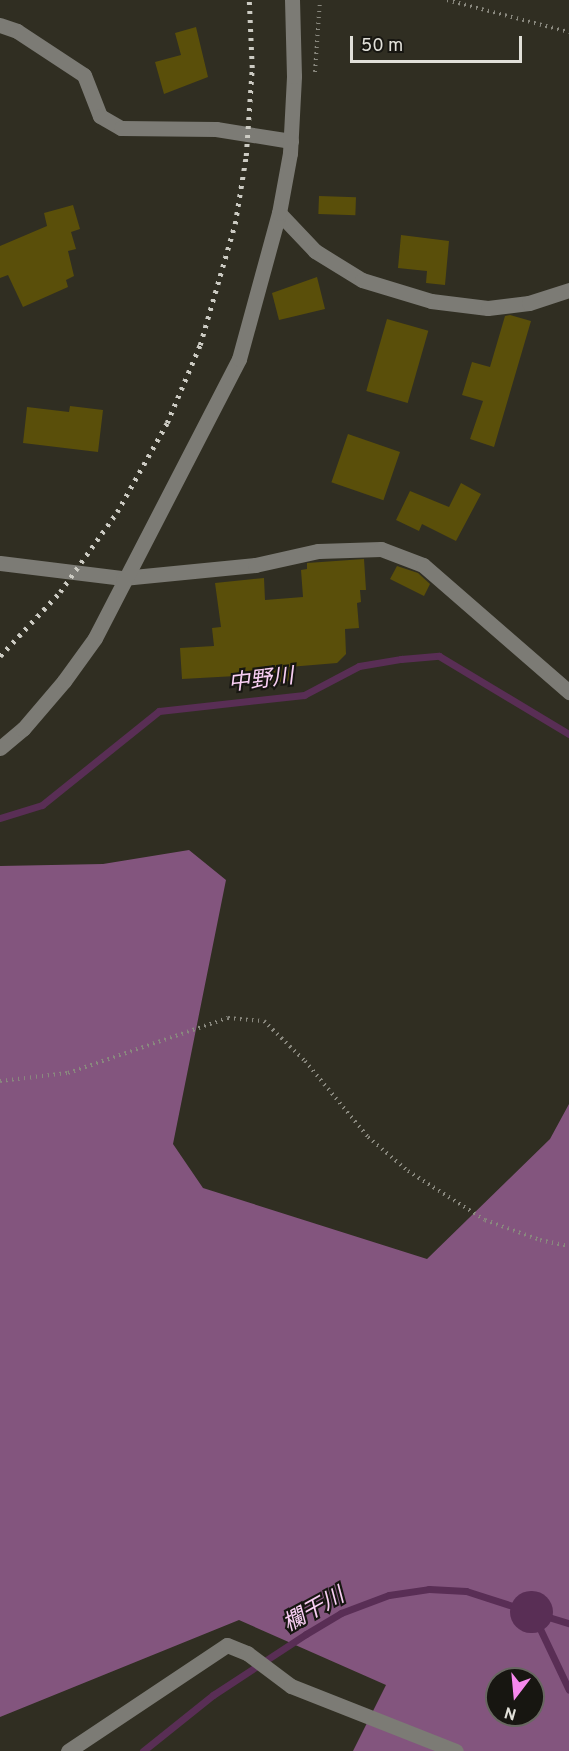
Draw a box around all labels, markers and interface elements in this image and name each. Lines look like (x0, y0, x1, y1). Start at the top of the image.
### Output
scale bar (353, 24, 526, 62)
text: 50 m (361, 35, 403, 58)
water label: 中野川 (227, 664, 295, 698)
water label: 欄干川 (279, 1583, 349, 1639)
north arrow (485, 1667, 545, 1727)
text: N (502, 1701, 519, 1724)

